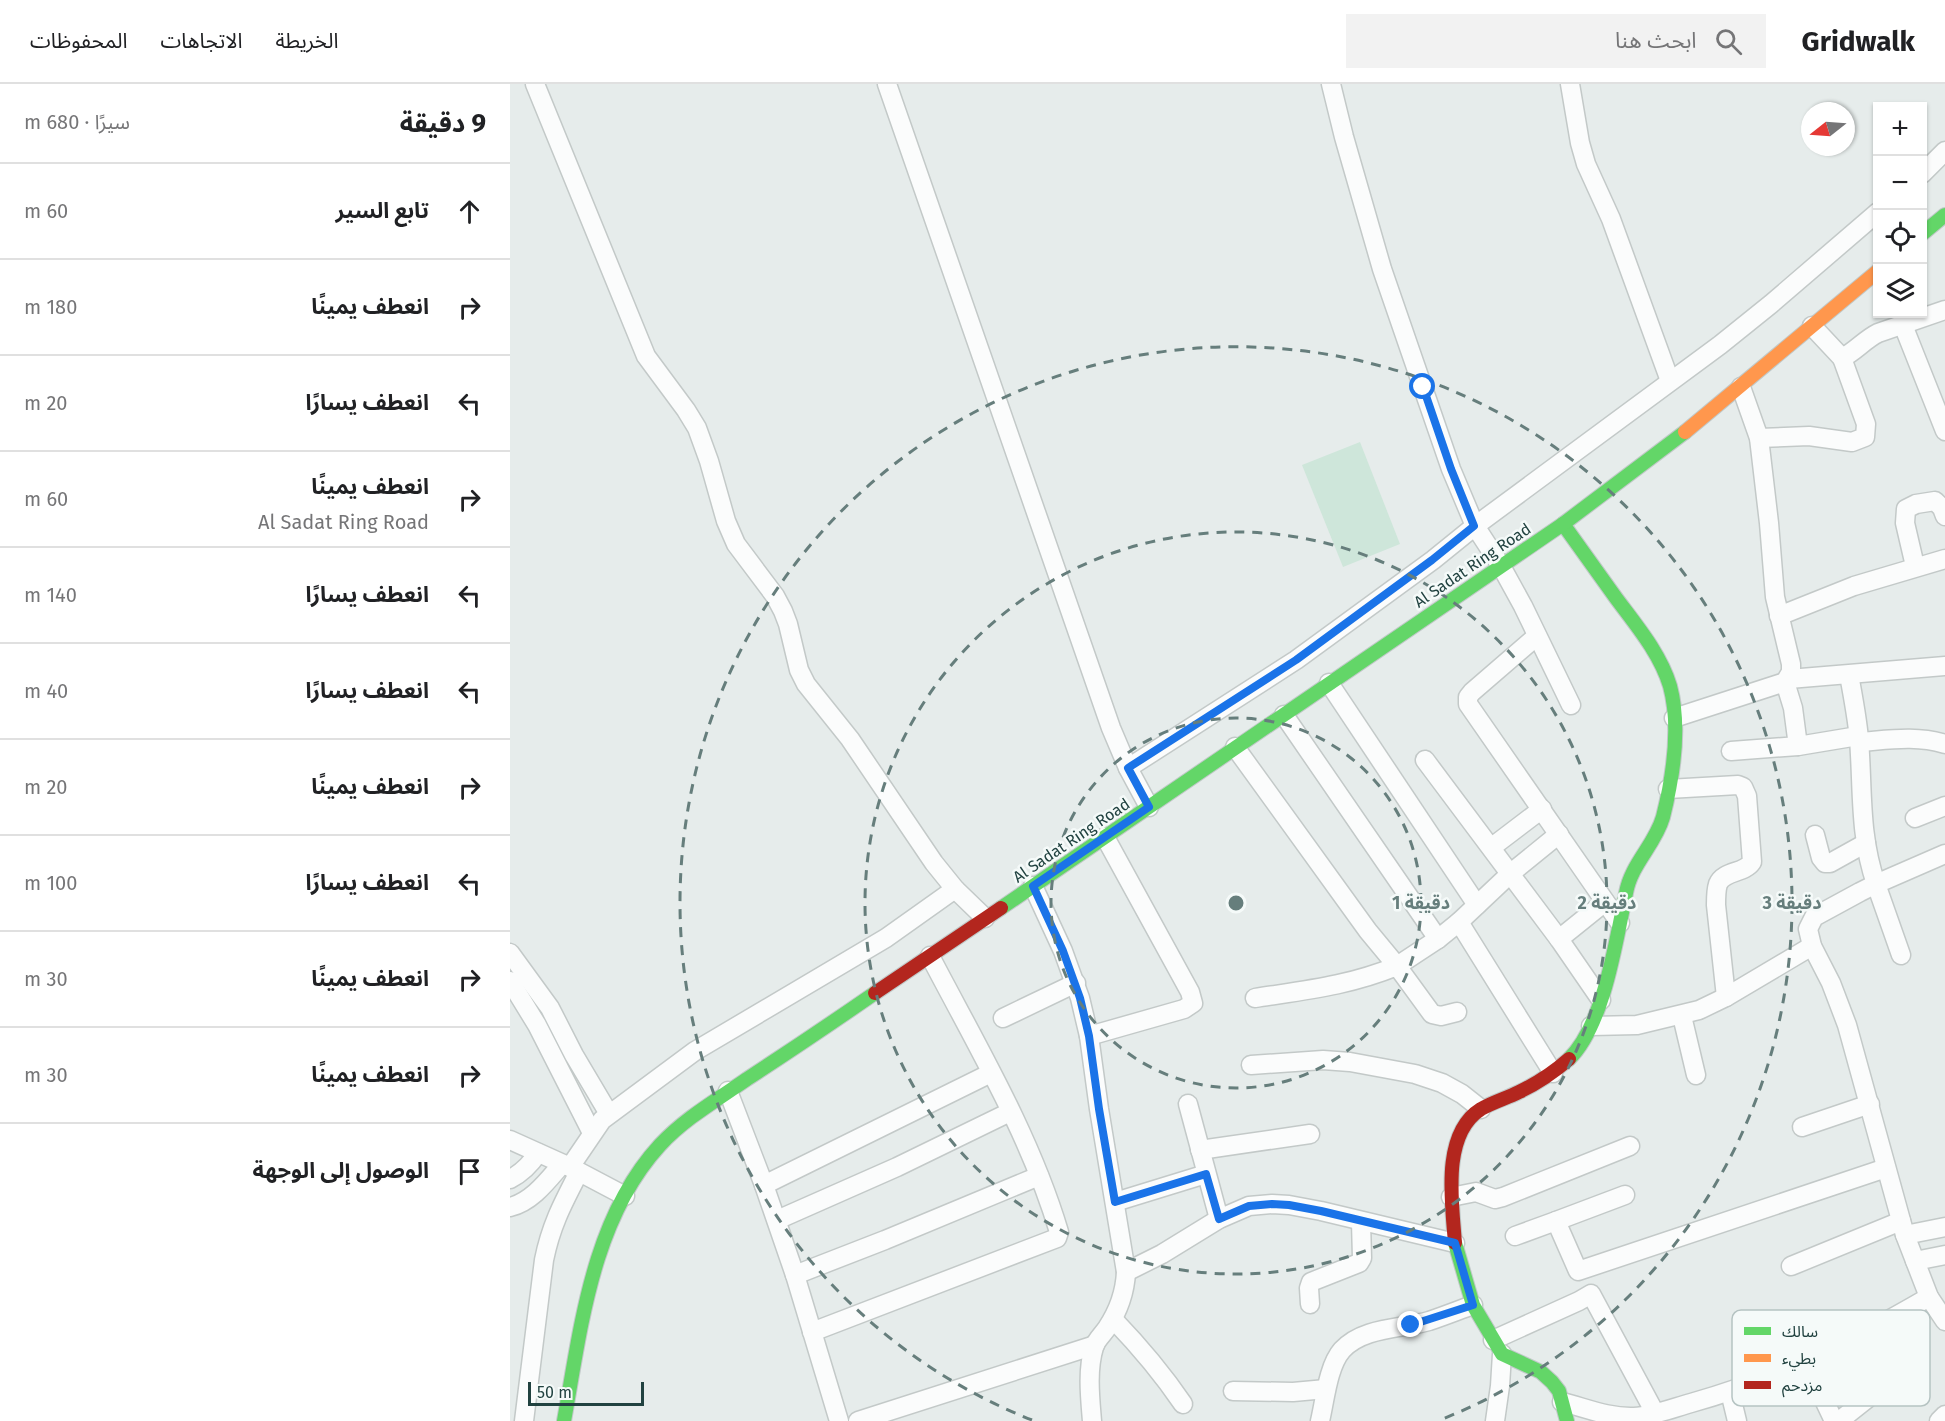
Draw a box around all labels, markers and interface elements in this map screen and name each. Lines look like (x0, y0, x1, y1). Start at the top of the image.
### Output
search box (1346, 14, 1766, 68)
icon: search (1712, 25, 1745, 58)
text: Gridwalk (1802, 25, 1915, 58)
text: ابحث هنا (1615, 27, 1697, 54)
text: المحفوظات (30, 28, 127, 54)
text: الاتجاهات (160, 28, 242, 54)
text: الخريطة (275, 28, 338, 54)
north arrow (1801, 102, 1855, 156)
map controls (1873, 102, 1927, 318)
button: + (1873, 102, 1927, 156)
text: 9 دقيقة (400, 108, 486, 139)
text: سيرًا · 680 m (24, 110, 130, 134)
button: − (1873, 156, 1927, 210)
icon: ahead (453, 195, 486, 228)
text: تابع السير (336, 197, 429, 224)
text: 60 m (24, 199, 68, 223)
button: locate (1873, 210, 1927, 264)
button: layers (1873, 264, 1927, 318)
icon: right (453, 291, 486, 324)
text: انعطف يمينًا (311, 293, 429, 320)
text: 180 m (24, 295, 77, 319)
route start (1409, 373, 1435, 399)
icon: left (453, 387, 486, 420)
text: انعطف يسارًا (306, 389, 429, 416)
text: 20 m (24, 391, 68, 415)
text: انعطف يمينًا (311, 473, 429, 500)
icon: right (453, 483, 486, 516)
text: 60 m (24, 487, 68, 511)
text: Al Sadat Ring Road (258, 510, 429, 534)
street label: Al Sadat Ring Road (1410, 519, 1534, 612)
icon: left (453, 579, 486, 612)
text: انعطف يسارًا (306, 581, 429, 608)
text: 140 m (24, 583, 77, 607)
icon: left (453, 675, 486, 708)
text: انعطف يسارًا (306, 677, 429, 704)
text: 40 m (24, 679, 68, 703)
icon: right (453, 771, 486, 804)
text: انعطف يمينًا (311, 773, 429, 800)
text: 20 m (24, 775, 68, 799)
street label: Al Sadat Ring Road (1009, 794, 1133, 887)
icon: left (453, 867, 486, 900)
text: انعطف يسارًا (306, 869, 429, 896)
text: 100 m (24, 871, 77, 895)
text: 1 دقيقة (1392, 892, 1450, 914)
text: 2 دقيقة (1578, 892, 1636, 914)
text: 3 دقيقة (1762, 892, 1821, 914)
centre of rings (1226, 893, 1246, 913)
icon: right (453, 963, 486, 996)
text: انعطف يمينًا (311, 965, 429, 992)
text: 30 m (24, 967, 68, 991)
icon: right (453, 1059, 486, 1092)
text: انعطف يمينًا (311, 1061, 429, 1088)
text: 30 m (24, 1063, 68, 1087)
icon: arrive (453, 1155, 486, 1188)
text: الوصول إلى الوجهة (252, 1157, 429, 1184)
legend (1732, 1310, 1930, 1406)
route end (1397, 1311, 1423, 1337)
text: سالك (1782, 1322, 1818, 1341)
text: بطيء (1782, 1349, 1816, 1371)
text: مزدحم (1782, 1376, 1822, 1398)
scale bar (528, 1379, 644, 1406)
text: 50 m (537, 1383, 572, 1402)

